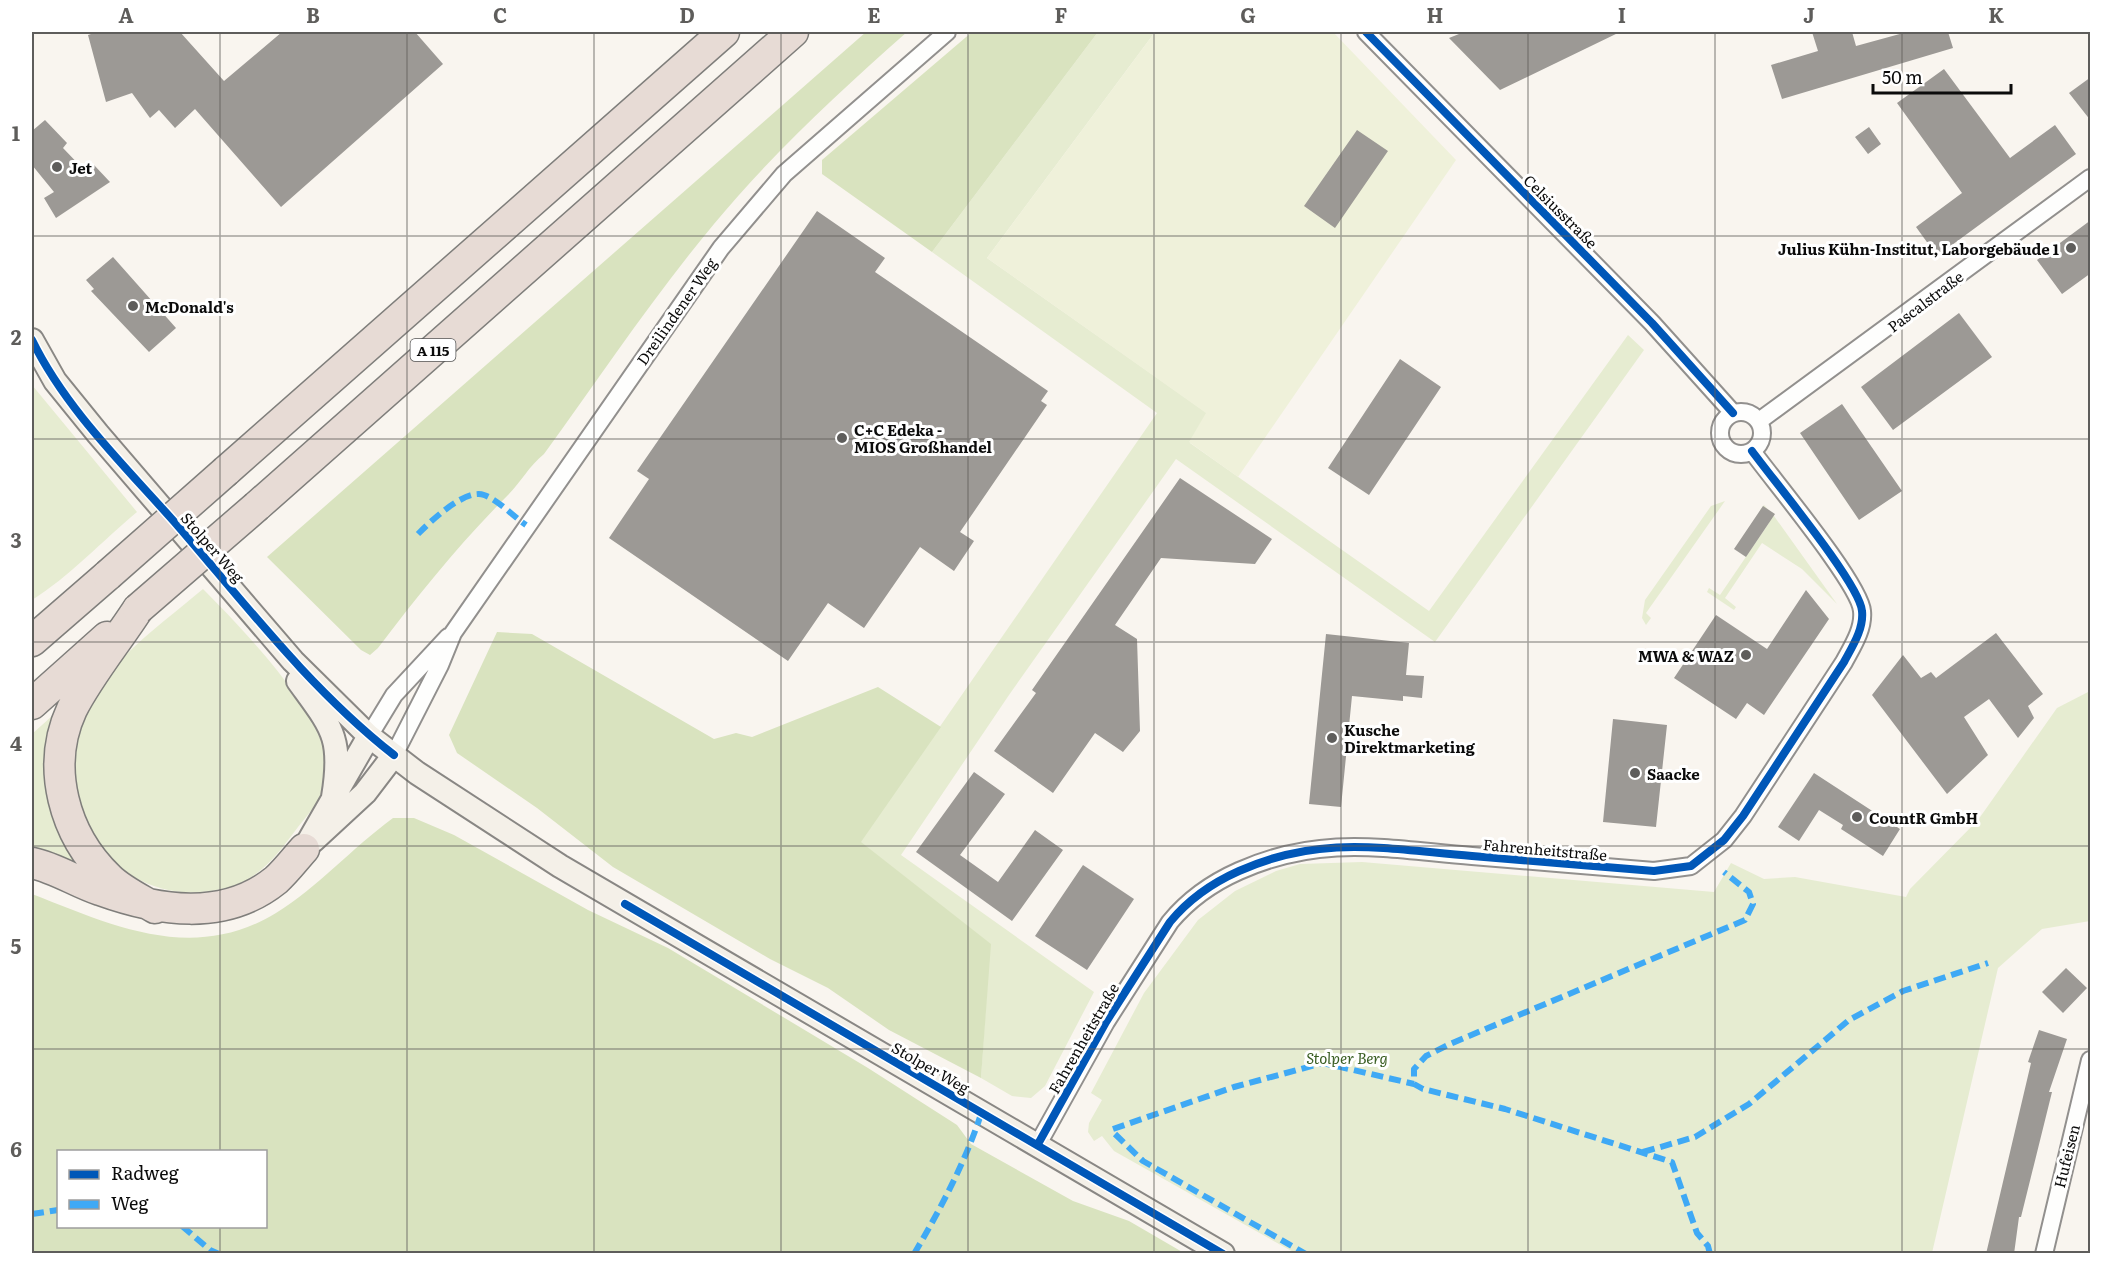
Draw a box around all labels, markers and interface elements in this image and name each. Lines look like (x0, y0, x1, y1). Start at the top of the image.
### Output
text: A (118, 0, 134, 29)
text: B (306, 0, 320, 29)
text: C (493, 0, 507, 29)
text: D (679, 0, 695, 29)
text: E (867, 0, 881, 29)
text: F (1055, 0, 1068, 29)
text: G (1240, 0, 1256, 29)
text: H (1427, 0, 1443, 29)
text: I (1618, 0, 1626, 29)
text: J (1803, 0, 1815, 29)
text: K (1988, 0, 2004, 29)
scale bar (1873, 57, 2011, 95)
text: 50 m (1882, 63, 1923, 90)
text: 1 (12, 117, 20, 147)
place label: Jet (69, 156, 92, 179)
marker: Jet (50, 160, 64, 174)
street label: Celsiusstraße (1519, 169, 1603, 253)
place label: Julius Kühn-Institut, Laborgebäude 1 (1778, 237, 2059, 260)
marker: Julius Kühn-Institut, Laborgebäude 1 (2064, 241, 2078, 255)
street label: Dreilindener Weg (630, 252, 722, 369)
street label: Pascalstraße (1882, 265, 1968, 337)
place label: McDonald's (145, 295, 234, 318)
marker: McDonald's (126, 299, 140, 313)
text: 2 (11, 321, 22, 351)
road number: A 115 (410, 339, 456, 361)
place label: C+C Edeka - MIOS Großhandel (854, 418, 993, 458)
marker: C+C Edeka - MIOS Großhandel (835, 431, 849, 445)
street label: Stolper Weg (176, 507, 250, 588)
text: 3 (10, 524, 22, 554)
place label: MWA & WAZ (1638, 644, 1734, 667)
marker: MWA & WAZ (1739, 648, 1753, 662)
place label: Kusche Direktmarketing (1344, 718, 1476, 758)
text: 4 (10, 727, 22, 757)
marker: Kusche Direktmarketing (1325, 731, 1339, 745)
place label: Saacke (1647, 762, 1700, 785)
marker: Saacke (1628, 766, 1642, 780)
place label: CountR GmbH (1869, 806, 1978, 829)
marker: CountR GmbH (1850, 810, 1864, 824)
street label: Fahrenheitstraße (1482, 832, 1608, 866)
text: 5 (11, 930, 22, 960)
street label: Fahrenheitstraße (1042, 978, 1124, 1098)
street label: Stolper Weg (888, 1035, 975, 1099)
park label: Stolper Berg (1306, 1046, 1388, 1069)
street label: Hufeisen (2047, 1122, 2085, 1190)
text: 6 (10, 1133, 22, 1163)
legend (57, 1150, 267, 1228)
text: Radweg (111, 1159, 180, 1186)
text: Weg (111, 1189, 149, 1216)

